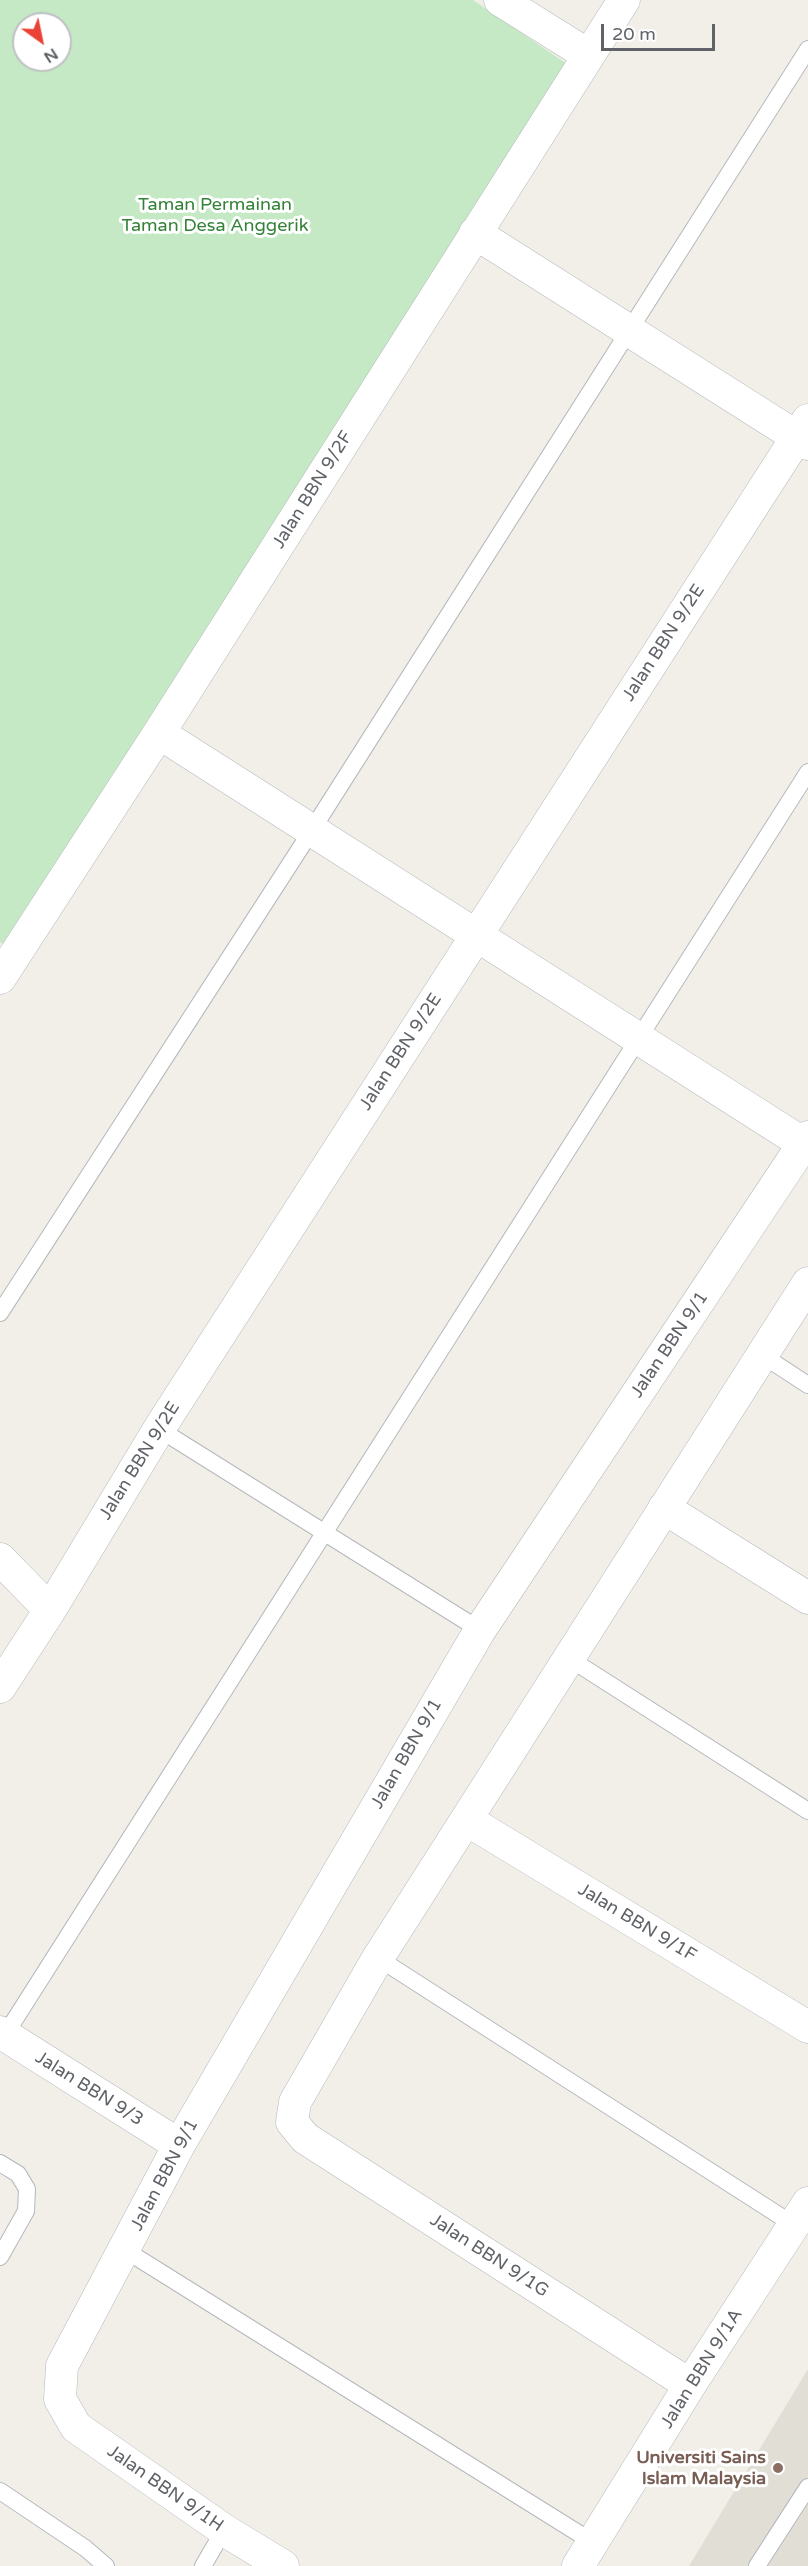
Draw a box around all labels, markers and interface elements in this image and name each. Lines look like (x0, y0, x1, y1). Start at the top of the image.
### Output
north arrow (12, 12, 72, 72)
scale bar (604, 12, 718, 50)
text: 20 m (612, 23, 656, 45)
text: N (40, 44, 62, 67)
park label: Taman Permainan Taman Desa Anggerik (121, 194, 309, 236)
street label: Jalan BBN 9/2F (268, 427, 358, 553)
street label: Jalan BBN 9/2E (618, 581, 710, 705)
street label: Jalan BBN 9/2E (355, 990, 447, 1114)
street label: Jalan BBN 9/1 (627, 1288, 713, 1402)
street label: Jalan BBN 9/2E (95, 1398, 185, 1524)
street label: Jalan BBN 9/1 (367, 1695, 447, 1813)
street label: Jalan BBN 9/1F (574, 1879, 700, 1967)
street label: Jalan BBN 9/3 (31, 2047, 147, 2131)
street label: Jalan BBN 9/1 (126, 2115, 204, 2235)
street label: Jalan BBN 9/1G (426, 2210, 552, 2302)
street label: Jalan BBN 9/1A (657, 2305, 747, 2433)
street label: Jalan BBN 9/1H (103, 2441, 227, 2537)
place label: Universiti Sains Islam Malaysia (636, 2447, 766, 2490)
marker: Universiti Sains Islam Malaysia (771, 2461, 785, 2475)

